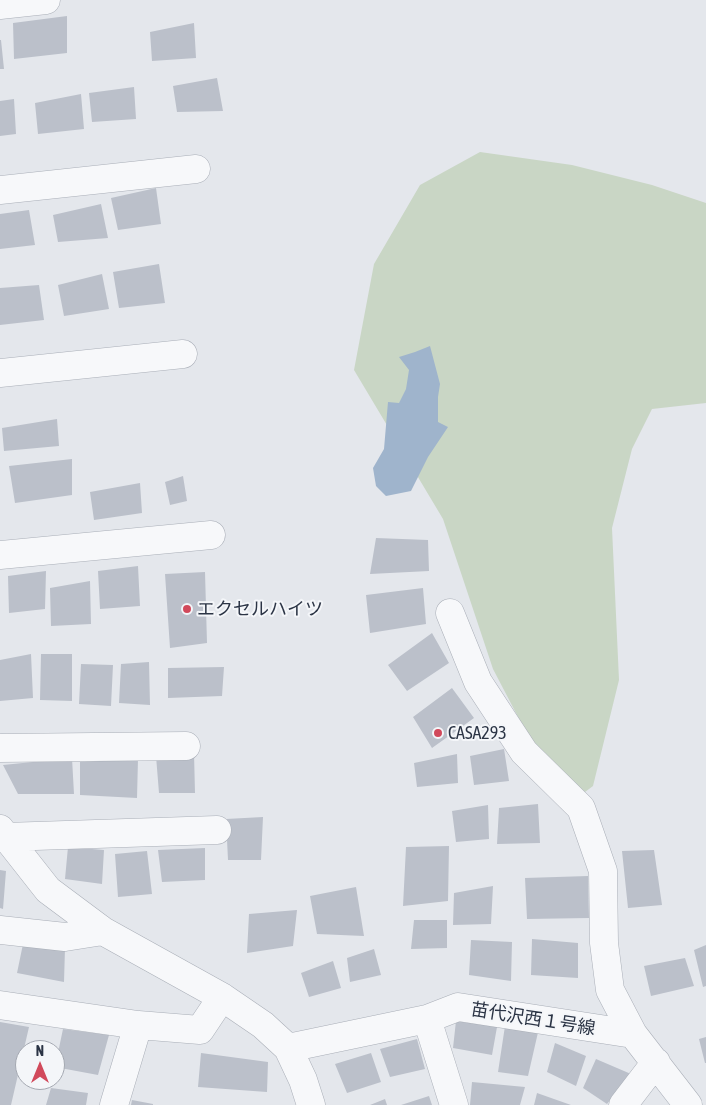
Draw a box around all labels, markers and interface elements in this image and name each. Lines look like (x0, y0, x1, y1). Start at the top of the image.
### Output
place label: エクセルハイツ (197, 598, 323, 620)
marker: エクセルハイツ (181, 603, 193, 615)
place label: CASA293 (448, 722, 507, 744)
marker: CASA293 (432, 727, 444, 739)
street label: 苗代沢西１号線 (469, 998, 597, 1040)
north arrow (15, 1040, 65, 1090)
text: N (36, 1043, 44, 1059)

